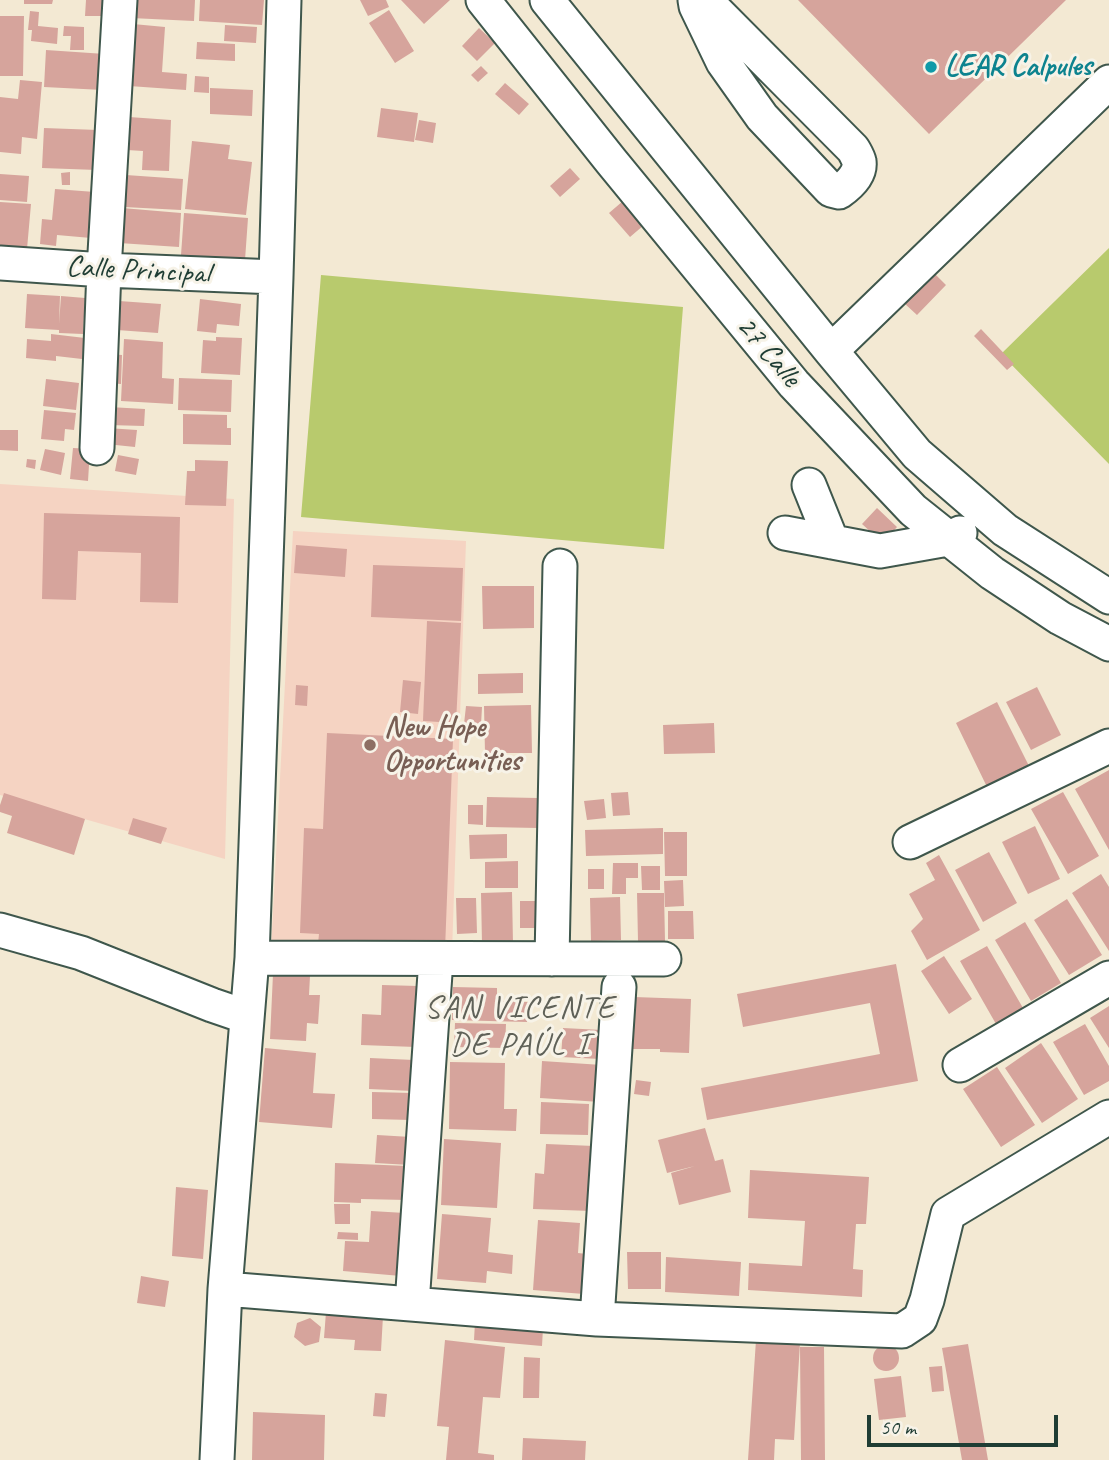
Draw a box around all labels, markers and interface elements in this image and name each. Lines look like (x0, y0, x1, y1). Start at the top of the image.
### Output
place label: LEAR Calpules (945, 49, 1092, 85)
marker: LEAR Calpules (923, 59, 939, 75)
street label: Calle Principal (65, 249, 211, 293)
street label: 27 Calle (728, 309, 808, 395)
place label: New Hope Opportunities (384, 710, 521, 780)
marker: New Hope Opportunities (362, 737, 378, 753)
district label: SAN VICENTE DE PAÚL I (427, 990, 613, 1065)
scale bar (871, 1400, 1062, 1444)
text: 50 m (880, 1414, 916, 1440)

